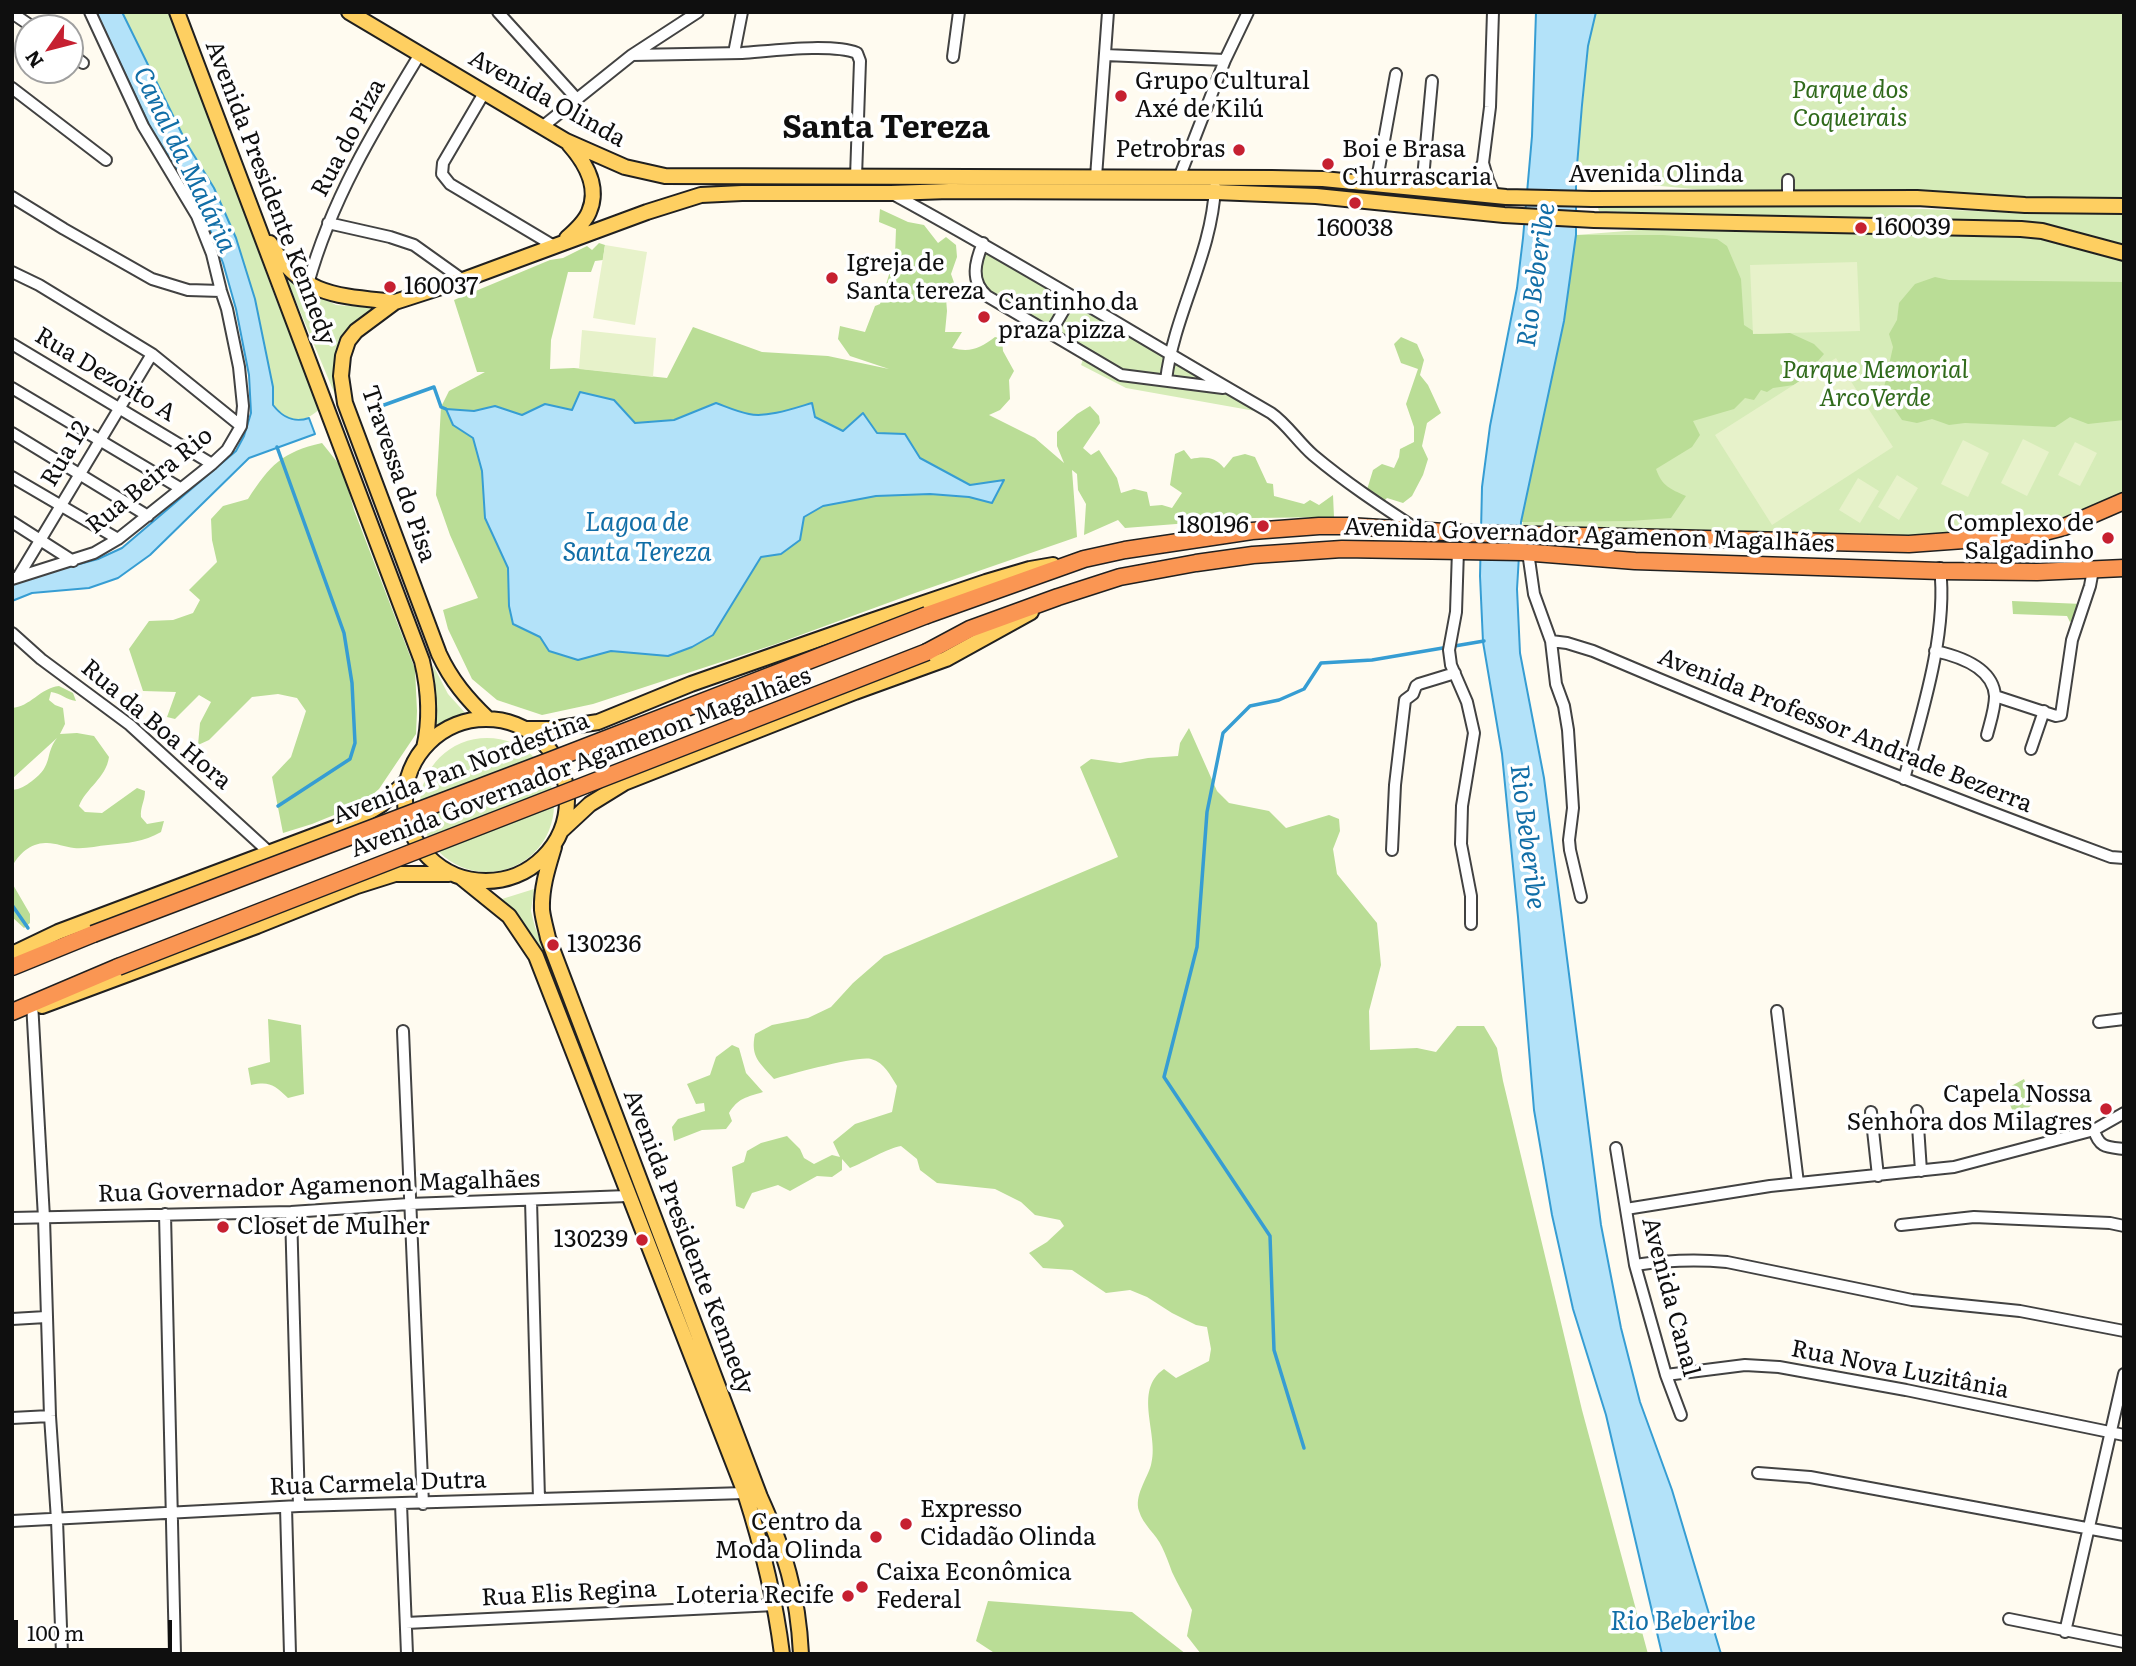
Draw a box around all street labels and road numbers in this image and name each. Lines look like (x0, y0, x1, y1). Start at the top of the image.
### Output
street label: Avenida Presidente Kennedy (198, 37, 342, 349)
street label: Avenida Olinda (463, 44, 631, 154)
street label: Rua do Piza (306, 74, 392, 202)
street label: Avenida Olinda (1568, 161, 1744, 189)
street label: Rua Dezoito A (29, 322, 181, 428)
street label: Travessa do Pisa (354, 382, 442, 566)
street label: Rua 12 (35, 416, 97, 492)
street label: Rua Beira Rio (81, 421, 219, 541)
street label: Avenida Governador Agamenon Magalhães (1343, 513, 1835, 559)
street label: Avenida Professor Andrade Bezerra (1654, 643, 2036, 819)
street label: Rua da Boa Hora (75, 654, 237, 796)
street label: Avenida Governador Agamenon Magalhães (347, 662, 815, 864)
street label: Avenida Pan Nordestina (328, 707, 594, 831)
street label: Avenida Presidente Kennedy (616, 1086, 760, 1398)
street label: Rua Governador Agamenon Magalhães (97, 1165, 541, 1209)
street label: Avenida Canal (1635, 1214, 1705, 1380)
street label: Rua Nova Luzitânia (1789, 1335, 2011, 1405)
street label: Rua Carmela Dutra (269, 1466, 487, 1502)
street label: Rua Elis Regina (481, 1575, 657, 1613)

